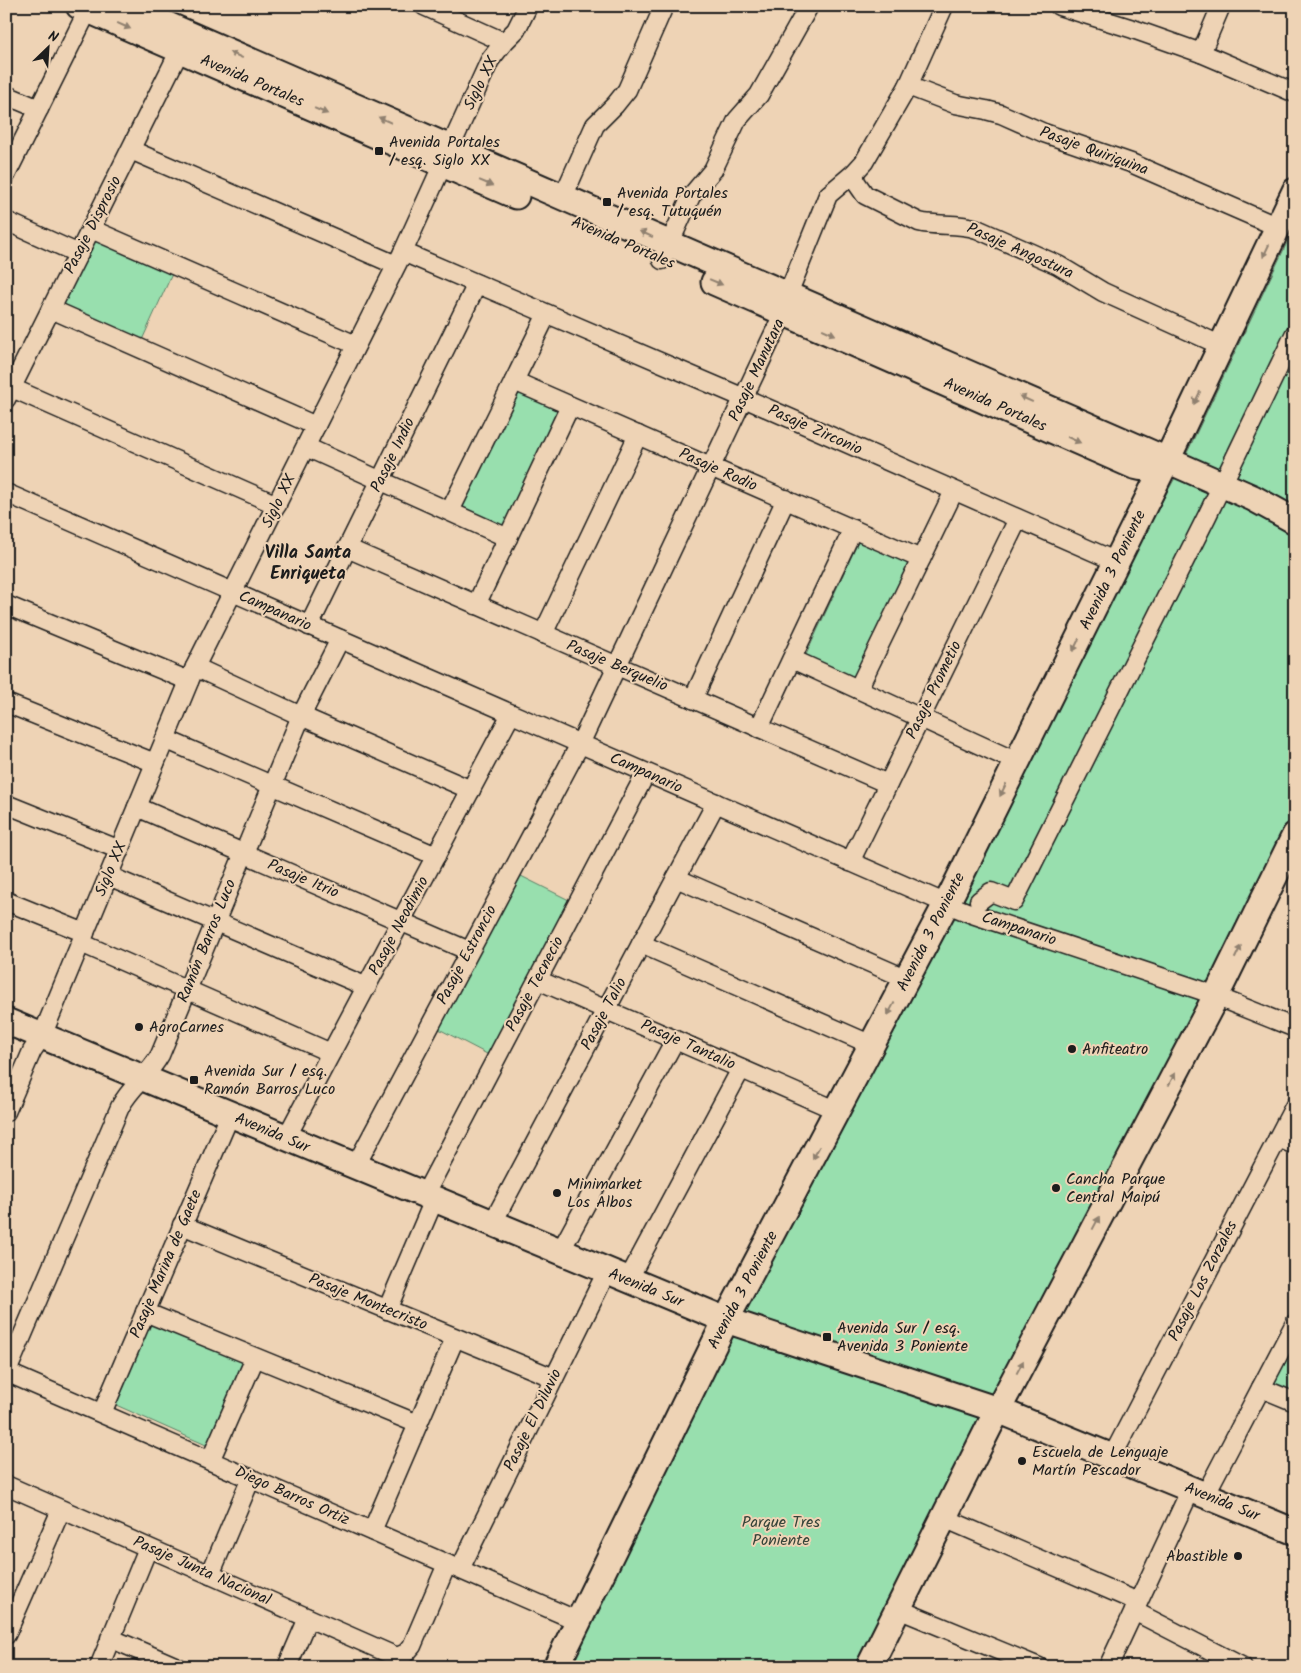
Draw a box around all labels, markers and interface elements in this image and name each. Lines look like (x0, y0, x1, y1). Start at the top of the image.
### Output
north arrow (22, 22, 72, 72)
one-way arrow (117, 22, 131, 30)
text: N (44, 25, 62, 49)
street label: Avenida Portales (196, 48, 308, 114)
one-way arrow (229, 50, 243, 58)
street label: Siglo XX (457, 51, 505, 114)
one-way arrow (314, 108, 328, 116)
one-way arrow (378, 115, 392, 123)
street label: Pasaje Quiriquina (1036, 120, 1152, 182)
place label: Avenida Portales / esq. Siglo XX (389, 130, 500, 173)
marker: Avenida Portales / esq. Siglo XX (373, 145, 385, 157)
street label: Pasaje Disprosio (58, 172, 128, 278)
one-way arrow (479, 180, 493, 188)
place label: Avenida Portales / esq. Tutuquén (617, 181, 728, 224)
marker: Avenida Portales / esq. Tutuquén (601, 196, 613, 208)
street label: Avenida Portales (567, 210, 679, 276)
street label: Pasaje Angostura (962, 216, 1078, 286)
one-way arrow (639, 229, 653, 237)
one-way arrow (1262, 244, 1270, 258)
one-way arrow (709, 279, 723, 287)
street label: Pasaje Manutara (722, 314, 792, 426)
one-way arrow (822, 328, 836, 336)
street label: Avenida Portales (939, 371, 1051, 439)
one-way arrow (1193, 391, 1201, 405)
one-way arrow (1019, 394, 1033, 402)
street label: Pasaje Zirconio (764, 398, 866, 462)
street label: Pasaje Indio (364, 413, 422, 497)
one-way arrow (1067, 436, 1081, 444)
street label: Pasaje Rodio (675, 442, 761, 498)
street label: Siglo XX (255, 469, 303, 532)
street label: Avenida 3 Poniente (1073, 506, 1153, 634)
district label: Villa Santa Enriqueta (265, 539, 351, 589)
street label: Campanario (235, 584, 315, 638)
street label: Pasaje Berquelio (562, 633, 672, 699)
street label: Pasaje Prometio (899, 637, 969, 743)
one-way arrow (1072, 638, 1080, 652)
street label: Campanario (606, 746, 686, 800)
one-way arrow (999, 783, 1007, 797)
street label: Siglo XX (88, 837, 134, 900)
street label: Pasaje Itrio (263, 853, 343, 905)
street label: Avenida 3 Poniente (890, 868, 972, 996)
street label: Pasaje Neodimio (362, 872, 436, 980)
street label: Ramón Barros Luco (171, 875, 243, 1007)
street label: Pasaje Estroncio (430, 901, 504, 1009)
street label: Campanario (978, 905, 1060, 953)
street label: Pasaje Tecnecio (499, 932, 571, 1036)
one-way arrow (1234, 945, 1242, 959)
street label: Pasaje Talio (574, 973, 634, 1055)
one-way arrow (887, 1002, 896, 1016)
street label: Pasaje Tantalio (637, 1013, 739, 1077)
place label: AgroCarnes (149, 1015, 224, 1040)
marker: AgroCarnes (133, 1021, 145, 1033)
place label: Anfiteatro (1082, 1037, 1148, 1062)
marker: Anfiteatro (1066, 1043, 1078, 1055)
place label: Avenida Sur / esq. Ramón Barros Luco (204, 1059, 335, 1102)
one-way arrow (1168, 1072, 1176, 1087)
marker: Avenida Sur / esq. Ramón Barros Luco (188, 1074, 200, 1086)
street label: Avenida Sur (231, 1106, 315, 1161)
one-way arrow (811, 1146, 820, 1159)
place label: Cancha Parque Central Maipú (1066, 1167, 1165, 1210)
place label: Minimarket Los Albos (567, 1172, 643, 1215)
marker: Cancha Parque Central Maipú (1050, 1182, 1062, 1194)
street label: Pasaje Marina de Gaete (123, 1186, 209, 1342)
marker: Minimarket Los Albos (551, 1187, 563, 1199)
one-way arrow (1092, 1216, 1100, 1230)
street label: Pasaje Los Zorzales (1162, 1216, 1244, 1346)
street label: Avenida 3 Poniente (701, 1226, 785, 1354)
street label: Avenida Sur (604, 1262, 689, 1315)
street label: Pasaje Montecristo (305, 1267, 431, 1337)
place label: Avenida Sur / esq. Avenida 3 Poniente (837, 1316, 968, 1359)
marker: Avenida Sur / esq. Avenida 3 Poniente (821, 1331, 833, 1343)
one-way arrow (1016, 1360, 1024, 1374)
street label: Pasaje El Diluvio (497, 1364, 569, 1476)
place label: Escuela de Lenguaje Martín Pescador (1032, 1440, 1168, 1483)
marker: Escuela de Lenguaje Martín Pescador (1016, 1455, 1028, 1467)
street label: Diego Barros Ortiz (230, 1459, 354, 1533)
street label: Avenida Sur (1180, 1476, 1265, 1529)
park label: Parque Tres Poniente (742, 1510, 820, 1553)
street label: Pasaje Junta Nacional (129, 1529, 275, 1613)
place label: Abastible (1166, 1544, 1228, 1569)
marker: Abastible (1232, 1550, 1244, 1562)

